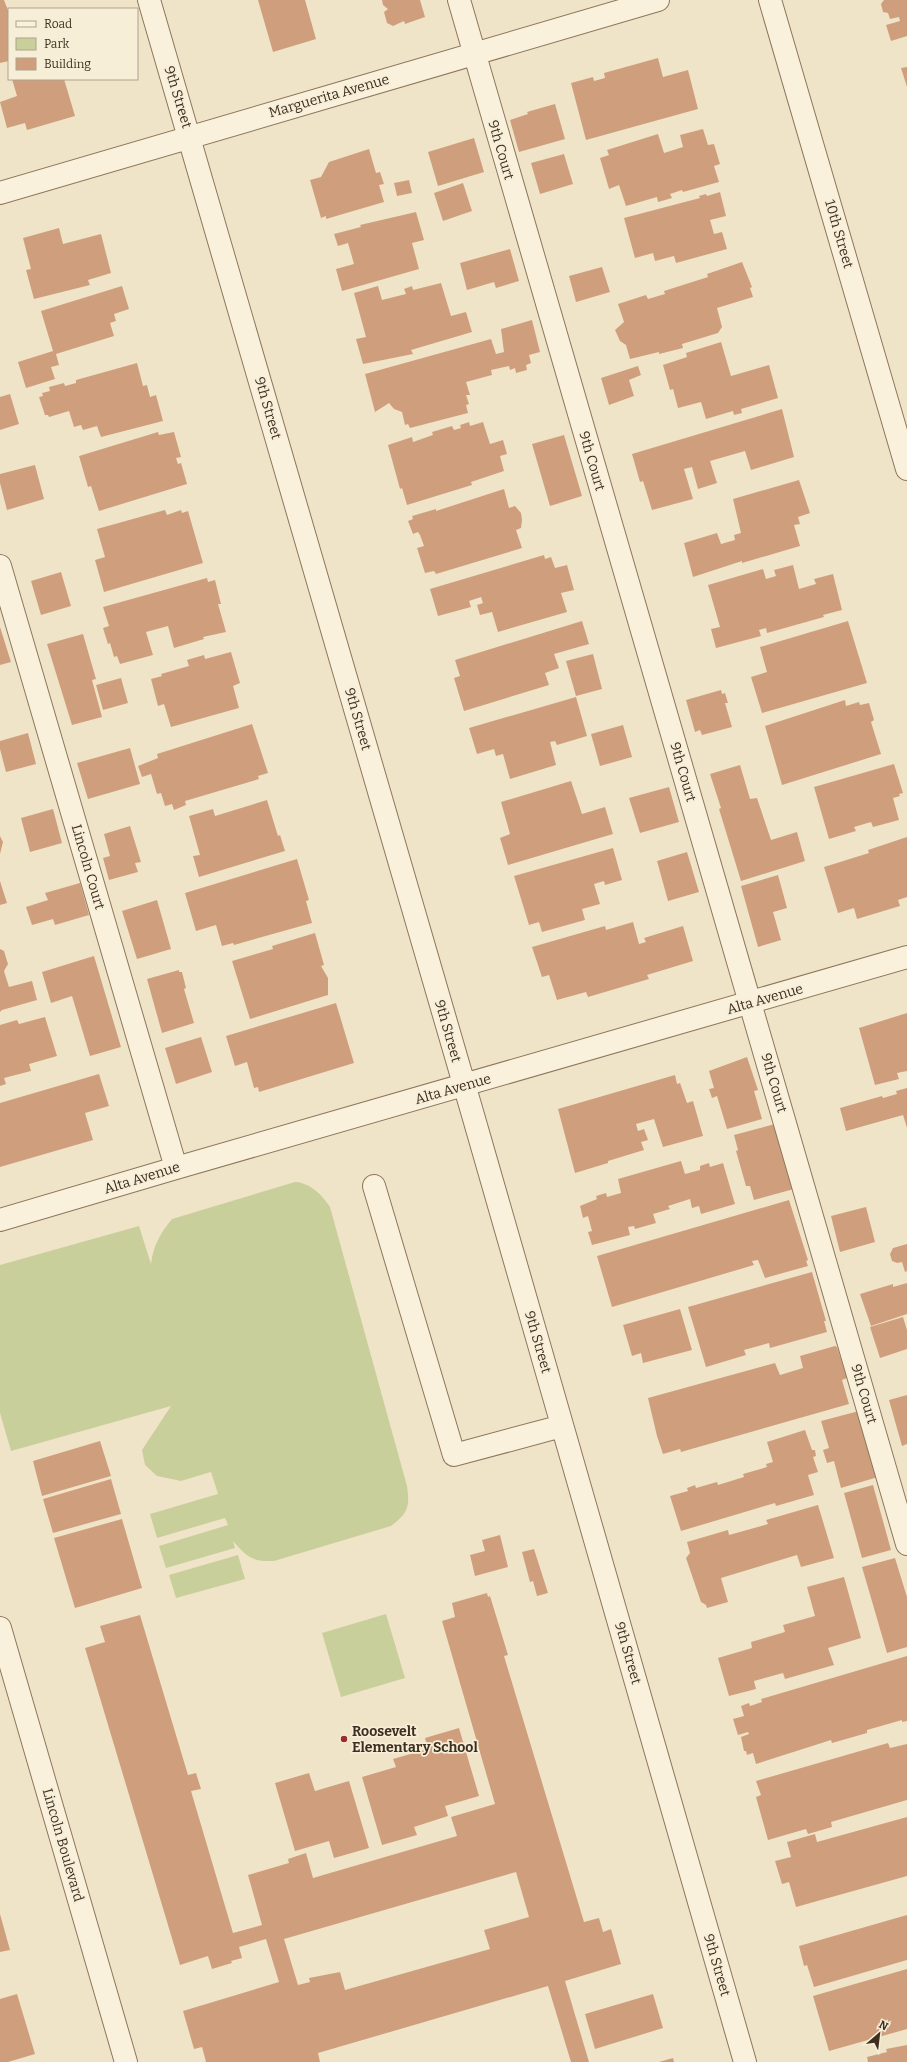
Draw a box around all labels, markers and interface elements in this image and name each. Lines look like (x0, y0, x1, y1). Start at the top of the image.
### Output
legend (8, 8, 138, 80)
text: Road (44, 17, 72, 31)
text: Park (44, 37, 70, 51)
text: Building (44, 57, 91, 71)
street label: 9th Street (160, 64, 196, 130)
street label: Marguerita Avenue (267, 71, 391, 121)
street label: 9th Court (484, 118, 518, 182)
street label: 10th Street (821, 198, 857, 270)
street label: 9th Street (251, 375, 285, 441)
street label: 9th Court (575, 429, 609, 493)
street label: 9th Street (341, 686, 375, 752)
street label: 9th Court (666, 740, 700, 804)
street label: Lincoln Court (68, 822, 108, 912)
street label: Alta Avenue (725, 980, 805, 1018)
street label: 9th Street (431, 998, 465, 1064)
street label: 9th Court (757, 1051, 791, 1115)
street label: Alta Avenue (413, 1070, 493, 1108)
street label: Alta Avenue (102, 1158, 182, 1198)
street label: 9th Street (521, 1309, 555, 1375)
street label: 9th Court (847, 1362, 881, 1426)
street label: 9th Street (611, 1620, 645, 1686)
place label: Roosevelt Elementary School (352, 1723, 478, 1756)
marker: Roosevelt Elementary School (339, 1734, 349, 1744)
street label: Lincoln Boulevard (39, 1786, 87, 1904)
street label: 9th Street (700, 1932, 734, 1998)
north arrow (859, 2014, 899, 2054)
text: N (877, 2018, 891, 2034)

